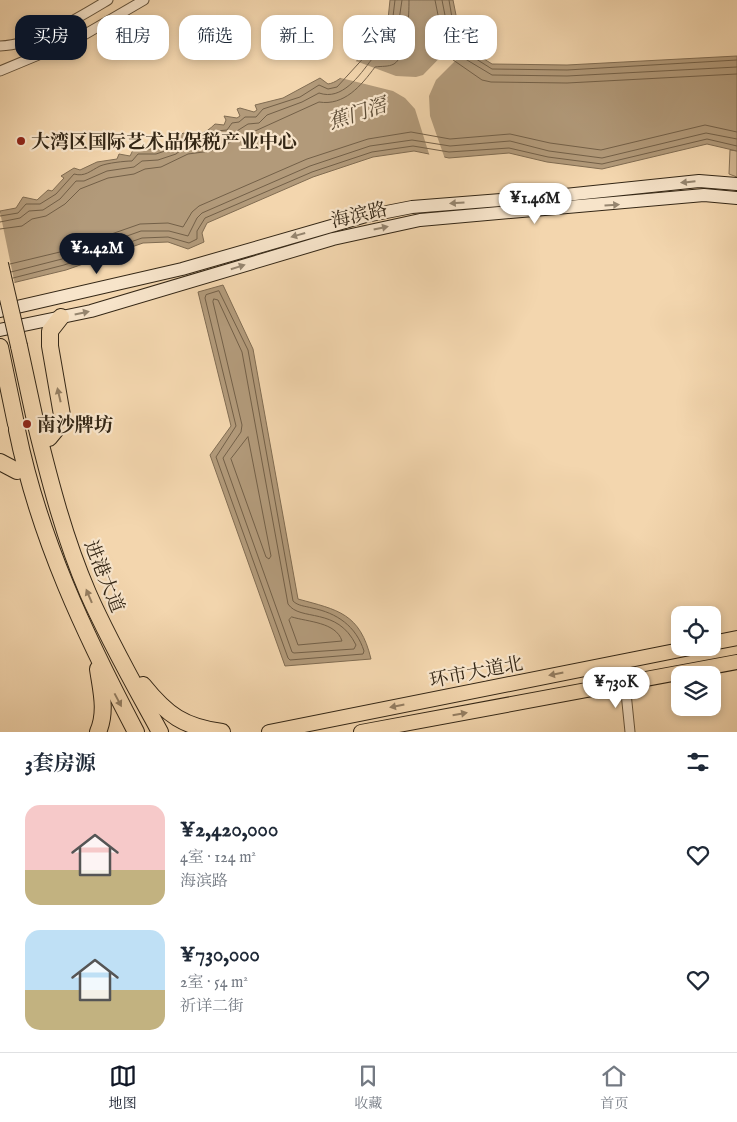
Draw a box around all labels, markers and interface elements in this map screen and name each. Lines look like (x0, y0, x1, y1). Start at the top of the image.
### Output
chip: 买房 (15, 15, 87, 60)
chip: 租房 (97, 15, 169, 60)
chip: 筛选 (179, 15, 251, 60)
chip: 新上 (261, 15, 333, 60)
chip: 公寓 (343, 15, 415, 60)
chip: 住宅 (425, 15, 497, 60)
water label: 蕉门滘 (325, 92, 393, 136)
place label: 大湾区国际艺术品保税产业中心 (31, 131, 297, 155)
marker: 大湾区国际艺术品保税产业中心 (15, 135, 27, 147)
one-way arrow (680, 178, 696, 186)
pin: ¥1.46M (494, 182, 576, 225)
text: ¥1.46M (510, 189, 560, 209)
street label: 海滨路 (329, 198, 390, 234)
one-way arrow (449, 200, 465, 208)
one-way arrow (604, 200, 620, 208)
one-way arrow (373, 224, 389, 232)
pin: ¥2.42M (56, 232, 138, 275)
one-way arrow (291, 232, 306, 240)
text: ¥2.42M (70, 239, 124, 259)
one-way arrow (231, 263, 246, 271)
one-way arrow (74, 309, 90, 317)
one-way arrow (55, 388, 63, 403)
place label: 南沙牌坊 (37, 414, 113, 438)
marker: 南沙牌坊 (21, 418, 33, 430)
street label: 进港大道 (78, 537, 129, 616)
one-way arrow (85, 589, 93, 603)
map controls (671, 606, 721, 716)
button: locate (671, 606, 721, 656)
street label: 环市大道北 (427, 652, 525, 694)
pin: ¥730K (581, 666, 651, 709)
button: layers (671, 666, 721, 716)
one-way arrow (548, 671, 564, 679)
text: ¥730K (594, 673, 638, 693)
one-way arrow (114, 692, 122, 707)
one-way arrow (388, 703, 404, 711)
one-way arrow (453, 709, 469, 717)
icon: filters (684, 748, 712, 776)
text: 3套房源 (25, 751, 96, 778)
text: ¥2,420,000 (180, 817, 278, 844)
icon: home (65, 825, 125, 885)
icon: heart (684, 841, 712, 869)
text: 4室 · 124 m² (180, 848, 256, 868)
text: 海滨路 (180, 872, 228, 892)
text: ¥730,000 (180, 942, 260, 969)
icon: home (65, 950, 125, 1010)
icon: heart (684, 966, 712, 994)
text: 2室 · 54 m² (180, 973, 248, 993)
text: 祈详二街 (180, 997, 244, 1017)
tab: 地图 (109, 1062, 137, 1113)
tab: 收藏 (354, 1062, 382, 1113)
tab: 首页 (600, 1062, 628, 1113)

